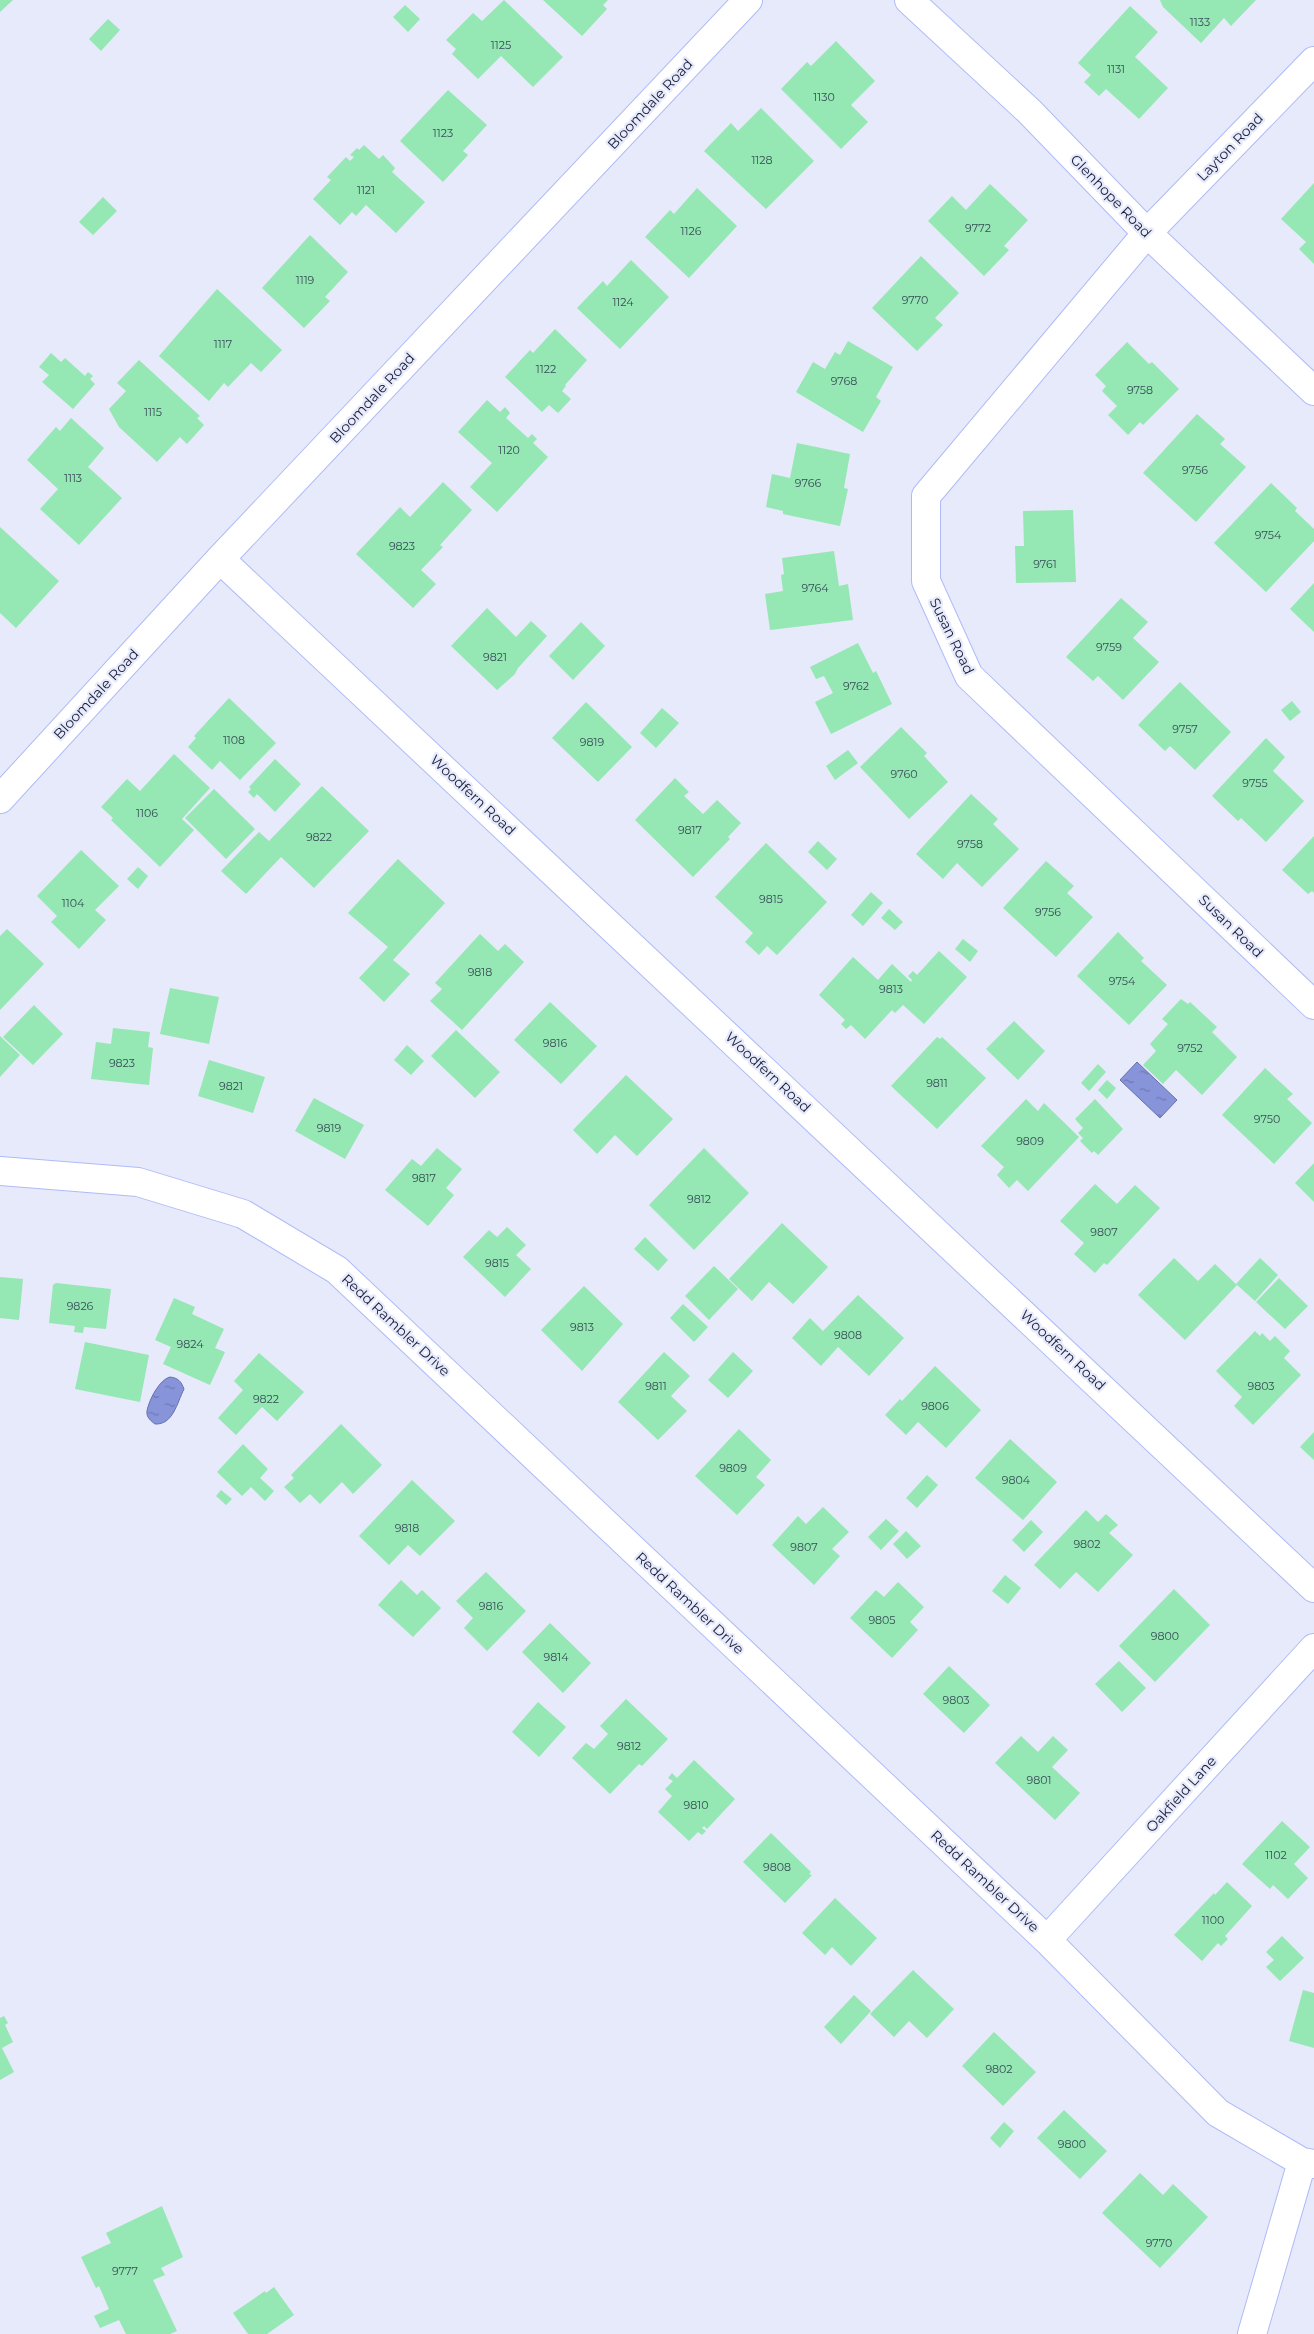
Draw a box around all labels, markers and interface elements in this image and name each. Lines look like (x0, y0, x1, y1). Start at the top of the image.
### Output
house number: 1133 (1190, 15, 1210, 29)
house number: 1125 (491, 38, 511, 52)
street label: Bloomdale Road (604, 55, 696, 153)
house number: 1131 (1107, 62, 1125, 76)
house number: 1130 (813, 90, 835, 104)
street label: Layton Road (1193, 109, 1267, 185)
house number: 1123 (433, 126, 453, 140)
street label: Glenhope Road (1067, 151, 1155, 241)
house number: 1128 (751, 153, 773, 167)
house number: 1121 (357, 183, 375, 197)
house number: 9772 (965, 221, 991, 235)
house number: 1126 (681, 224, 702, 238)
house number: 1119 (296, 273, 315, 287)
house number: 9770 (902, 293, 928, 307)
house number: 1124 (612, 295, 634, 309)
house number: 1117 (214, 337, 232, 351)
street label: Bloomdale Road (326, 349, 418, 447)
house number: 1122 (536, 362, 556, 376)
house number: 9768 (831, 374, 857, 388)
house number: 9758 (1127, 383, 1153, 397)
house number: 1115 (144, 405, 162, 419)
house number: 1120 (498, 443, 520, 457)
house number: 9756 (1182, 463, 1208, 477)
house number: 1113 (64, 471, 82, 485)
house number: 9766 (795, 476, 821, 490)
house number: 9754 (1255, 528, 1282, 542)
house number: 9823 (389, 539, 415, 553)
house number: 9761 (1033, 557, 1057, 571)
house number: 9764 (802, 581, 829, 595)
street label: Susan Road (926, 595, 978, 677)
house number: 9759 (1096, 640, 1122, 654)
street label: Bloomdale Road (50, 645, 142, 743)
house number: 9821 (483, 650, 507, 664)
house number: 9762 (843, 679, 869, 693)
house number: 9757 (1172, 722, 1198, 736)
house number: 1108 (223, 733, 245, 747)
house number: 9819 (580, 735, 604, 749)
street label: Woodfern Road (427, 751, 519, 839)
house number: 9760 (891, 767, 917, 781)
house number: 9755 (1242, 776, 1268, 790)
house number: 1106 (136, 806, 158, 820)
house number: 9817 (678, 823, 702, 837)
house number: 9822 (306, 830, 332, 844)
house number: 9758 (957, 837, 983, 851)
street label: Susan Road (1195, 891, 1267, 961)
house number: 9815 (759, 892, 783, 906)
house number: 1104 (62, 896, 85, 910)
house number: 9756 (1035, 905, 1061, 919)
house number: 9818 (468, 965, 492, 979)
house number: 9754 (1109, 974, 1136, 988)
house number: 9813 (879, 982, 903, 996)
street label: Woodfern Road (722, 1028, 814, 1116)
house number: 9816 (543, 1036, 567, 1050)
house number: 9752 (1177, 1041, 1203, 1055)
house number: 9823 (109, 1056, 135, 1070)
house number: 9811 (926, 1076, 948, 1090)
house number: 9821 (219, 1079, 243, 1093)
house number: 9750 (1254, 1112, 1280, 1126)
house number: 9819 (317, 1121, 341, 1135)
house number: 9809 (1016, 1134, 1044, 1148)
house number: 9817 (412, 1171, 436, 1185)
house number: 9812 (687, 1192, 711, 1206)
house number: 9807 (1090, 1225, 1118, 1239)
house number: 9815 (485, 1256, 509, 1270)
street label: Redd Rambler Drive (338, 1270, 454, 1380)
house number: 9826 (67, 1299, 94, 1313)
street label: Woodfern Road (1017, 1306, 1109, 1394)
house number: 9813 (570, 1320, 594, 1334)
house number: 9808 (834, 1328, 862, 1342)
house number: 9824 (177, 1337, 204, 1351)
house number: 9811 (645, 1379, 667, 1393)
house number: 9803 (1247, 1379, 1275, 1393)
house number: 9822 (253, 1392, 279, 1406)
house number: 9806 (921, 1399, 949, 1413)
house number: 9809 (719, 1461, 747, 1475)
house number: 9804 (1002, 1473, 1031, 1487)
house number: 9818 (395, 1521, 419, 1535)
house number: 9802 (1073, 1537, 1101, 1551)
house number: 9807 (790, 1540, 818, 1554)
street label: Redd Rambler Drive (632, 1548, 748, 1658)
house number: 9816 (479, 1599, 503, 1613)
house number: 9805 (868, 1613, 896, 1627)
house number: 9800 (1151, 1629, 1179, 1643)
house number: 9814 (544, 1650, 569, 1664)
house number: 9803 (942, 1693, 970, 1707)
house number: 9812 (617, 1739, 641, 1753)
street label: Oakfield Lane (1142, 1752, 1220, 1836)
house number: 9801 (1027, 1773, 1051, 1787)
house number: 9810 (684, 1798, 708, 1812)
street label: Redd Rambler Drive (927, 1826, 1043, 1936)
house number: 1102 (1265, 1848, 1287, 1862)
house number: 9808 (763, 1860, 791, 1874)
house number: 1100 (1202, 1913, 1224, 1927)
house number: 9802 (985, 2062, 1013, 2076)
house number: 9800 (1058, 2137, 1086, 2151)
house number: 9770 (1146, 2236, 1172, 2250)
house number: 9777 (112, 2264, 138, 2278)

